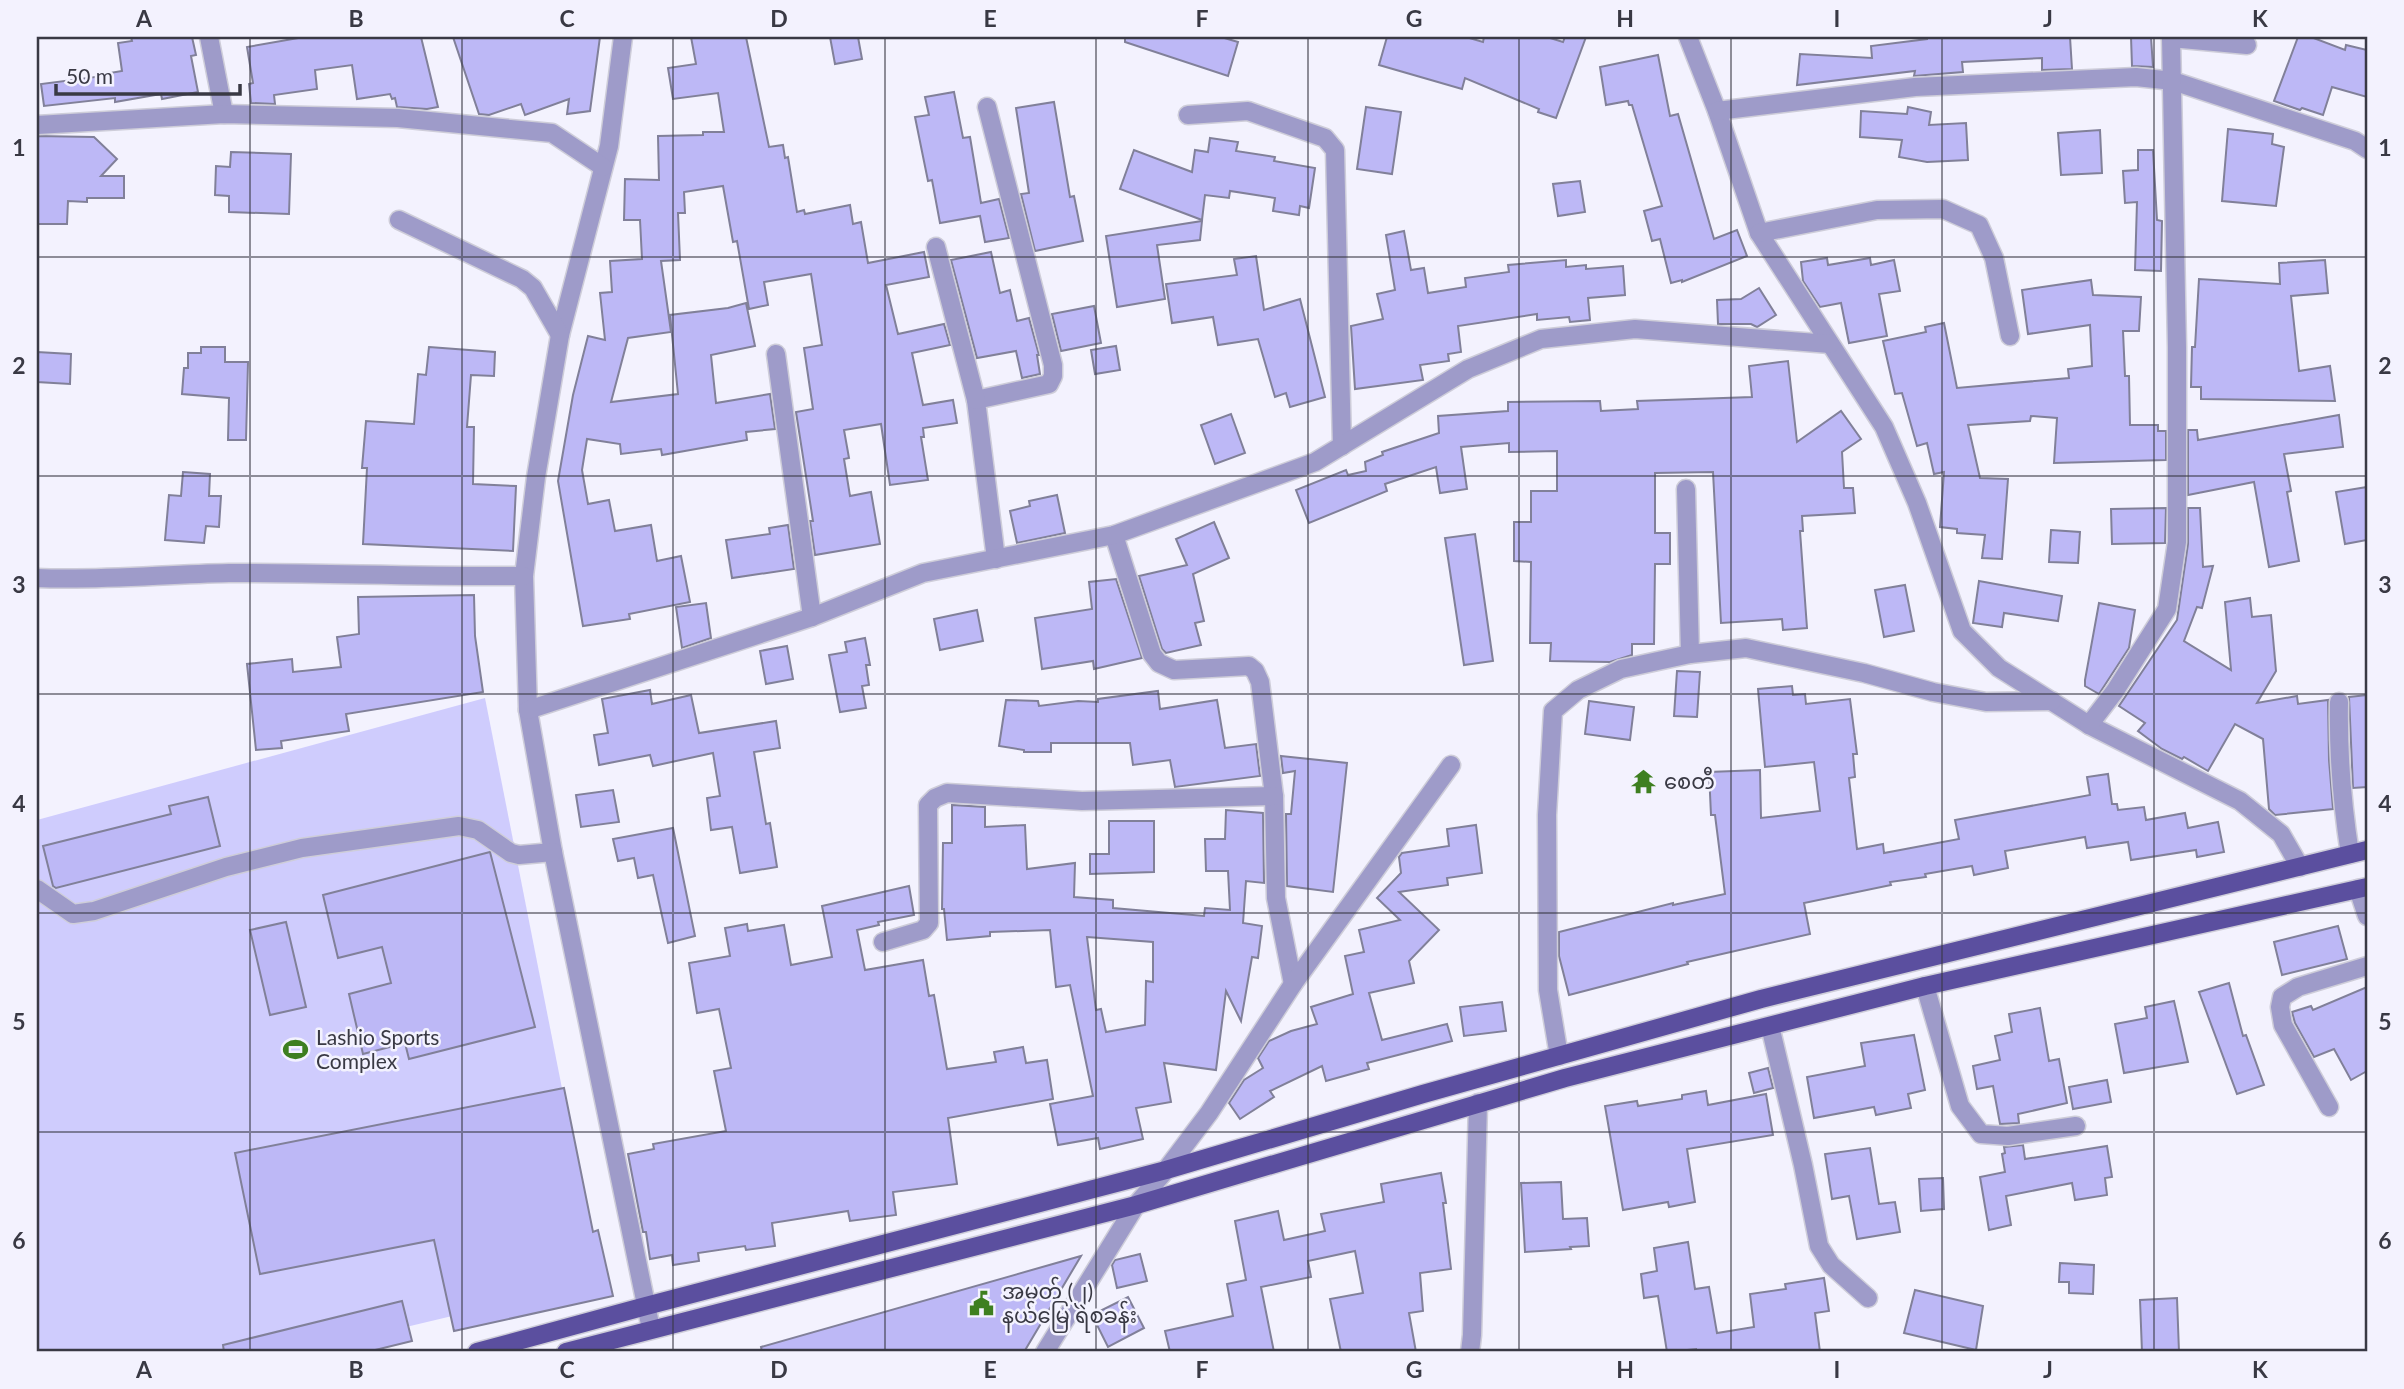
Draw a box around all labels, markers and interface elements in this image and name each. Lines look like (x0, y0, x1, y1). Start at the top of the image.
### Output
text: A (135, 4, 153, 32)
text: B (348, 4, 364, 32)
text: C (559, 4, 575, 32)
text: D (770, 4, 788, 32)
text: E (983, 4, 997, 32)
text: F (1195, 4, 1209, 32)
text: G (1406, 4, 1422, 32)
text: H (1616, 4, 1634, 32)
text: I (1834, 4, 1840, 32)
text: J (2043, 4, 2053, 32)
text: K (2252, 4, 2268, 32)
scale bar (56, 52, 240, 96)
text: 50 m (66, 63, 113, 88)
text: 1 (12, 133, 26, 161)
text: 1 (2378, 133, 2392, 161)
text: 2 (12, 351, 26, 379)
text: 2 (2378, 351, 2392, 379)
text: 3 (12, 570, 26, 598)
text: 3 (2378, 570, 2392, 598)
place label: စေတီ (1664, 766, 1715, 793)
temple icon: စေတီ (1630, 768, 1658, 796)
text: 4 (12, 789, 26, 817)
text: 4 (2378, 789, 2392, 817)
text: 5 (12, 1007, 26, 1035)
text: 5 (2378, 1007, 2392, 1035)
place label: Lashio Sports Complex (316, 1024, 439, 1073)
sports icon: Lashio Sports Complex (282, 1036, 310, 1064)
text: 6 (12, 1226, 26, 1254)
text: 6 (2378, 1226, 2392, 1254)
place label: အမှတ် (၂) နယ်မြေ ရဲစခန်း (1002, 1276, 1137, 1333)
public building icon: အမှတ် (၂) နယ်မြေ ရဲစခန်း (968, 1290, 996, 1318)
text: A (135, 1355, 153, 1383)
text: B (348, 1355, 364, 1383)
text: C (559, 1355, 575, 1383)
text: D (770, 1355, 788, 1383)
text: E (983, 1355, 997, 1383)
text: F (1195, 1355, 1209, 1383)
text: G (1406, 1355, 1422, 1383)
text: H (1616, 1355, 1634, 1383)
text: I (1834, 1355, 1840, 1383)
text: J (2043, 1355, 2053, 1383)
text: K (2252, 1355, 2268, 1383)

